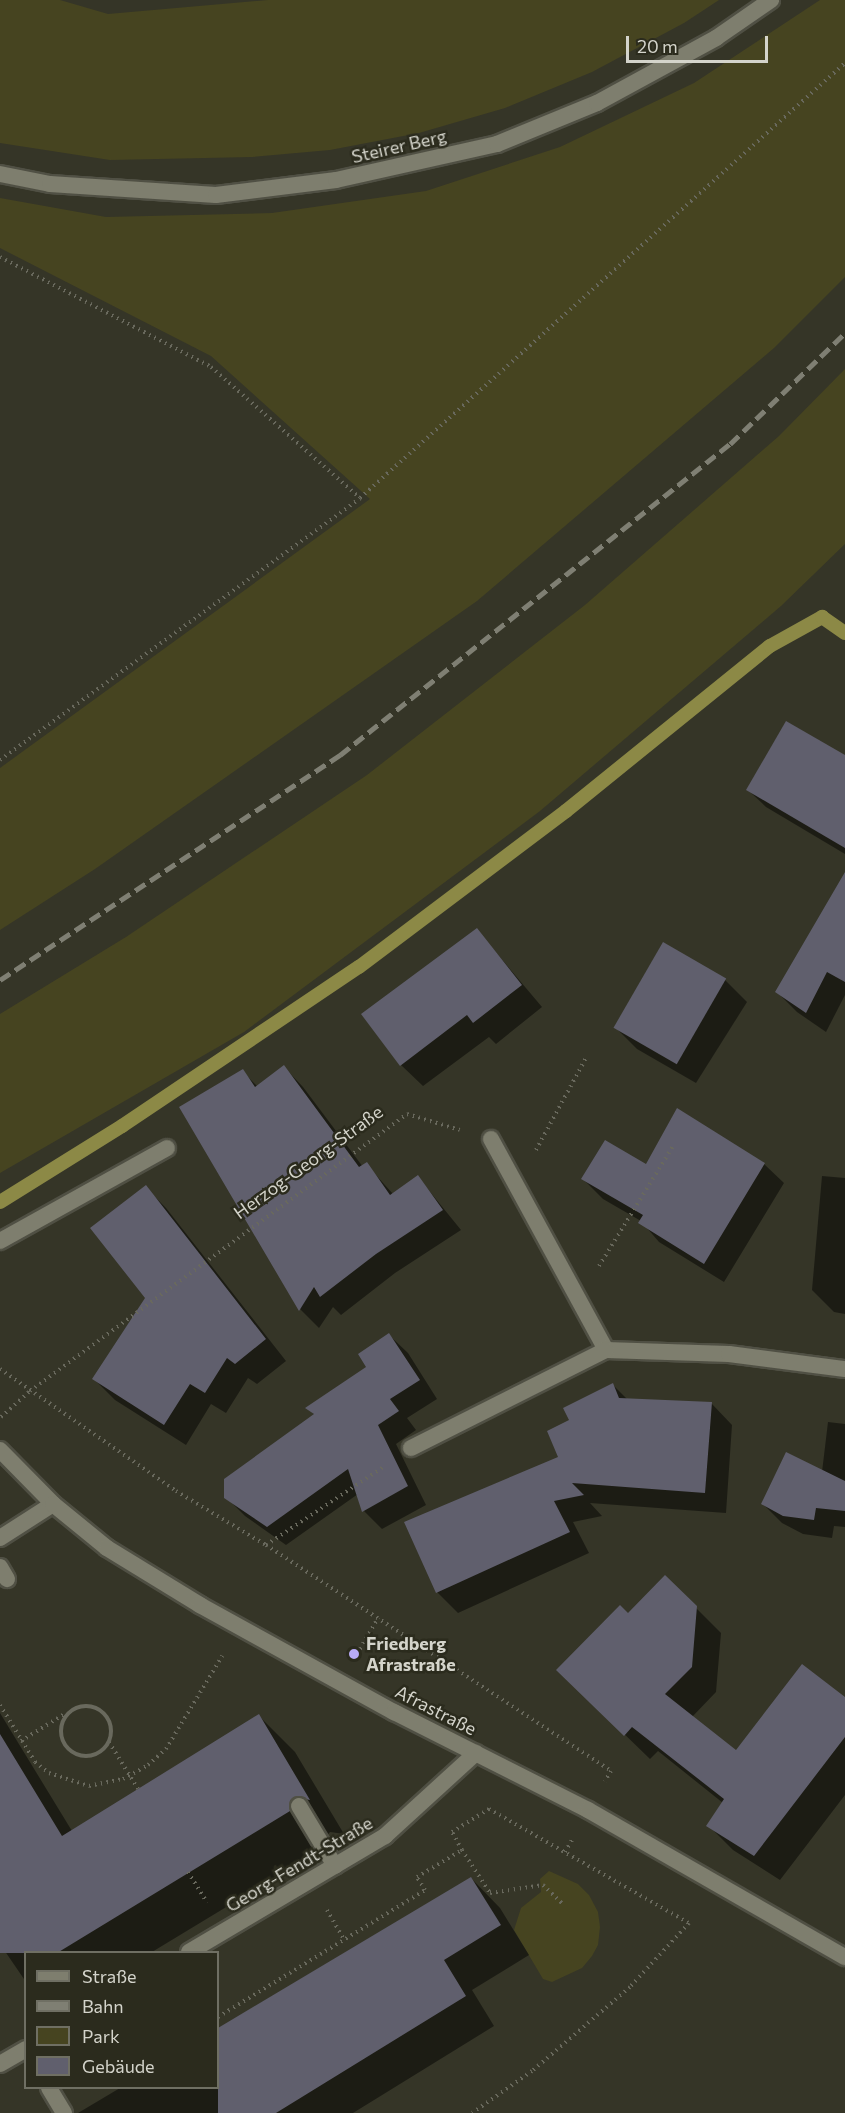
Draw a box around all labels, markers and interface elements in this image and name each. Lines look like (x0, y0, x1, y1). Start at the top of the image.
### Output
scale bar (629, 24, 772, 62)
text: 20 m (637, 35, 678, 57)
street label: Steirer Berg (349, 125, 449, 167)
street label: Herzog-Georg-Straße (229, 1101, 387, 1223)
place label: Friedberg Afrastraße (366, 1633, 456, 1676)
marker: Friedberg Afrastraße (347, 1647, 361, 1661)
street label: Afrastraße (392, 1680, 480, 1740)
street label: Georg-Fendt-Straße (222, 1812, 376, 1916)
legend (24, 1951, 219, 2089)
text: Straße (82, 1965, 137, 1987)
text: Bahn (82, 1995, 124, 2017)
text: Park (82, 2025, 120, 2047)
text: Gebäude (82, 2055, 155, 2077)

